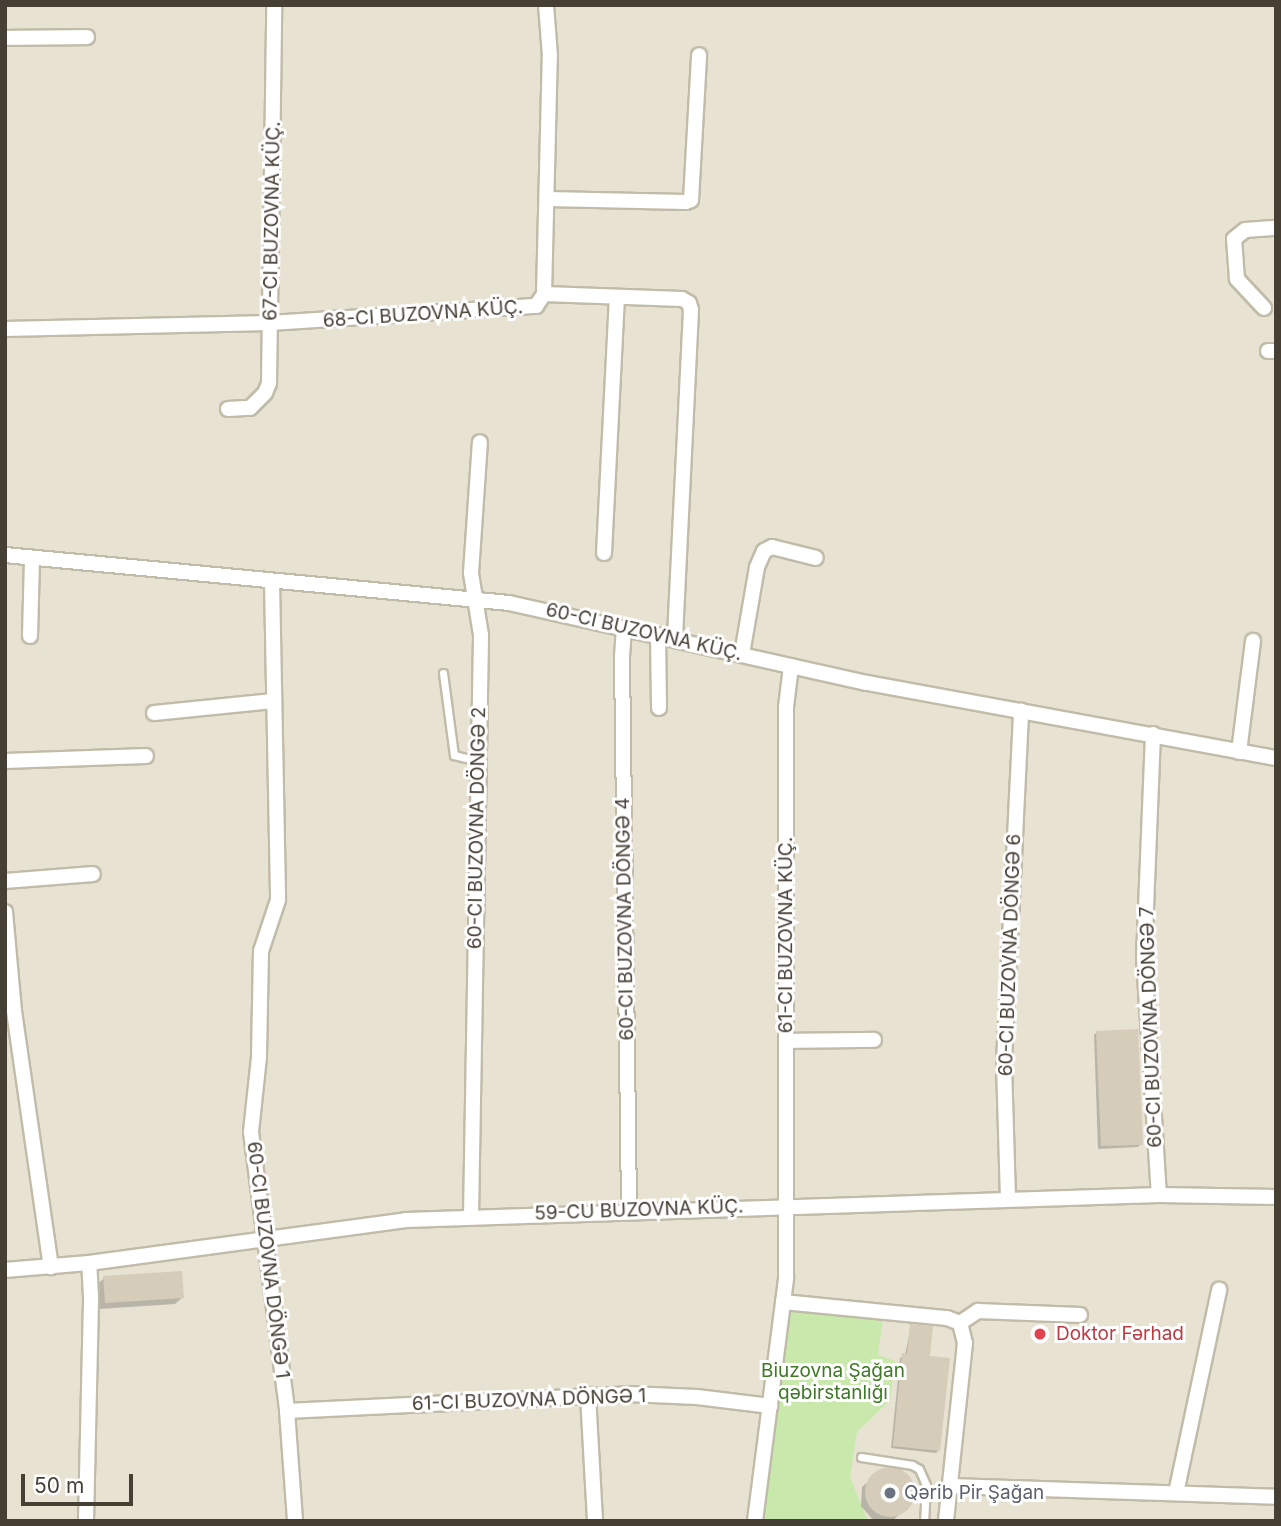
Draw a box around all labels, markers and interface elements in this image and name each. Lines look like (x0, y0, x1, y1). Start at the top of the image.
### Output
street label: 67-CI BUZOVNA KÜÇ. (259, 121, 285, 321)
street label: 68-CI BUZOVNA KÜÇ. (322, 296, 524, 332)
street label: 60-CI BUZOVNA KÜÇ. (544, 598, 744, 666)
street label: 60-CI BUZOVNA DÖNGƏ 2 (463, 707, 491, 949)
street label: 60-CI BUZOVNA DÖNGƏ 4 (611, 797, 639, 1041)
street label: 60-CI BUZOVNA DÖNGƏ 6 (994, 833, 1026, 1077)
street label: 61-CI BUZOVNA KÜÇ. (775, 837, 797, 1033)
street label: 60-CI BUZOVNA DÖNGƏ 7 (1135, 906, 1167, 1148)
street label: 60-CI BUZOVNA DÖNGƏ 1 (242, 1140, 294, 1380)
street label: 59-CU BUZOVNA KÜÇ. (534, 1195, 744, 1225)
place label: Doktor Fərhad (1056, 1323, 1184, 1345)
marker: Doktor Fərhad (1030, 1324, 1050, 1344)
park label: Biuzovna Şağan qəbirstanlığı (761, 1360, 905, 1404)
street label: 61-CI BUZOVNA DÖNGƏ 1 (412, 1385, 646, 1415)
scale bar (24, 1460, 136, 1504)
text: 50 m (34, 1473, 84, 1498)
place label: Qərib Pir Şağan (904, 1482, 1044, 1504)
marker: Qərib Pir Şağan (882, 1485, 898, 1501)

